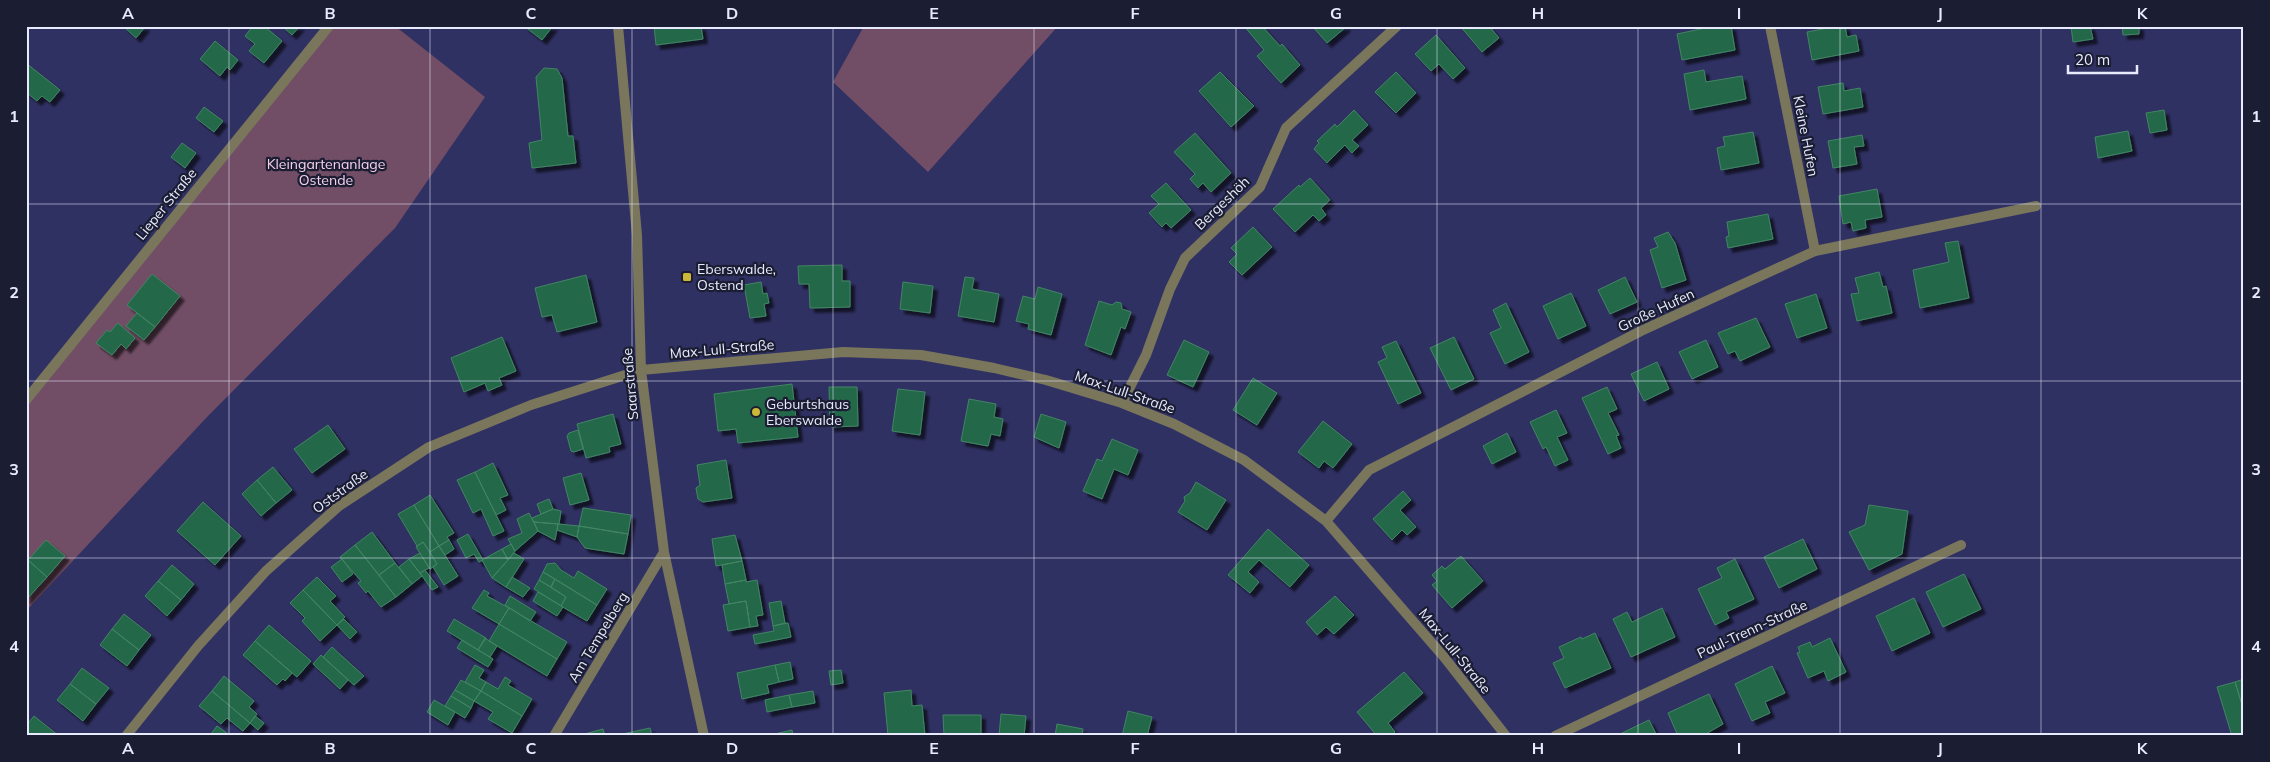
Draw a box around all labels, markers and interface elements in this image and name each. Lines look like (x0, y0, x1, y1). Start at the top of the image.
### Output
text: A (122, 3, 134, 23)
text: B (324, 3, 336, 23)
text: C (526, 3, 537, 23)
text: D (726, 3, 738, 23)
text: E (929, 3, 939, 23)
text: F (1130, 3, 1140, 23)
text: G (1330, 3, 1342, 23)
text: H (1532, 3, 1544, 23)
text: I (1737, 3, 1741, 23)
text: J (1937, 3, 1943, 23)
text: K (2137, 3, 2149, 23)
scale bar (2068, 42, 2136, 74)
text: 20 m (2075, 50, 2110, 69)
street label: Kleine Hufen (1789, 94, 1823, 178)
text: 1 (9, 106, 19, 126)
text: 1 (2251, 106, 2261, 126)
park label: Kleingartenanlage Ostende (267, 155, 385, 189)
street label: Lieper Straße (132, 165, 200, 243)
street label: Bergeshöh (1191, 172, 1253, 234)
place label: Eberswalde, Ostend (697, 260, 776, 294)
marker: Eberswalde, Ostend (681, 271, 693, 283)
text: 2 (9, 282, 19, 302)
text: 2 (2251, 282, 2261, 302)
street label: Große Hufen (1615, 284, 1697, 336)
street label: Max-Lull-Straße (669, 335, 775, 363)
street label: Saarstraße (618, 347, 642, 421)
street label: Max-Lull-Straße (1072, 366, 1178, 418)
place label: Geburtshaus Eberswalde (766, 395, 849, 429)
marker: Geburtshaus Eberswalde (750, 406, 762, 418)
text: 3 (9, 459, 19, 479)
text: 3 (2251, 459, 2261, 479)
street label: Oststraße (309, 465, 371, 517)
street label: Am Tempelberg (564, 589, 632, 685)
street label: Paul-Trenn-Straße (1694, 596, 1810, 662)
street label: Max-Lull-Straße (1415, 605, 1495, 697)
text: 4 (9, 636, 19, 656)
text: 4 (2251, 636, 2261, 656)
text: A (122, 738, 134, 758)
text: B (324, 738, 336, 758)
text: C (526, 738, 537, 758)
text: D (726, 738, 738, 758)
text: E (929, 738, 939, 758)
text: F (1130, 738, 1140, 758)
text: G (1330, 738, 1342, 758)
text: H (1532, 738, 1544, 758)
text: I (1737, 738, 1741, 758)
text: J (1937, 738, 1943, 758)
text: K (2137, 738, 2149, 758)

